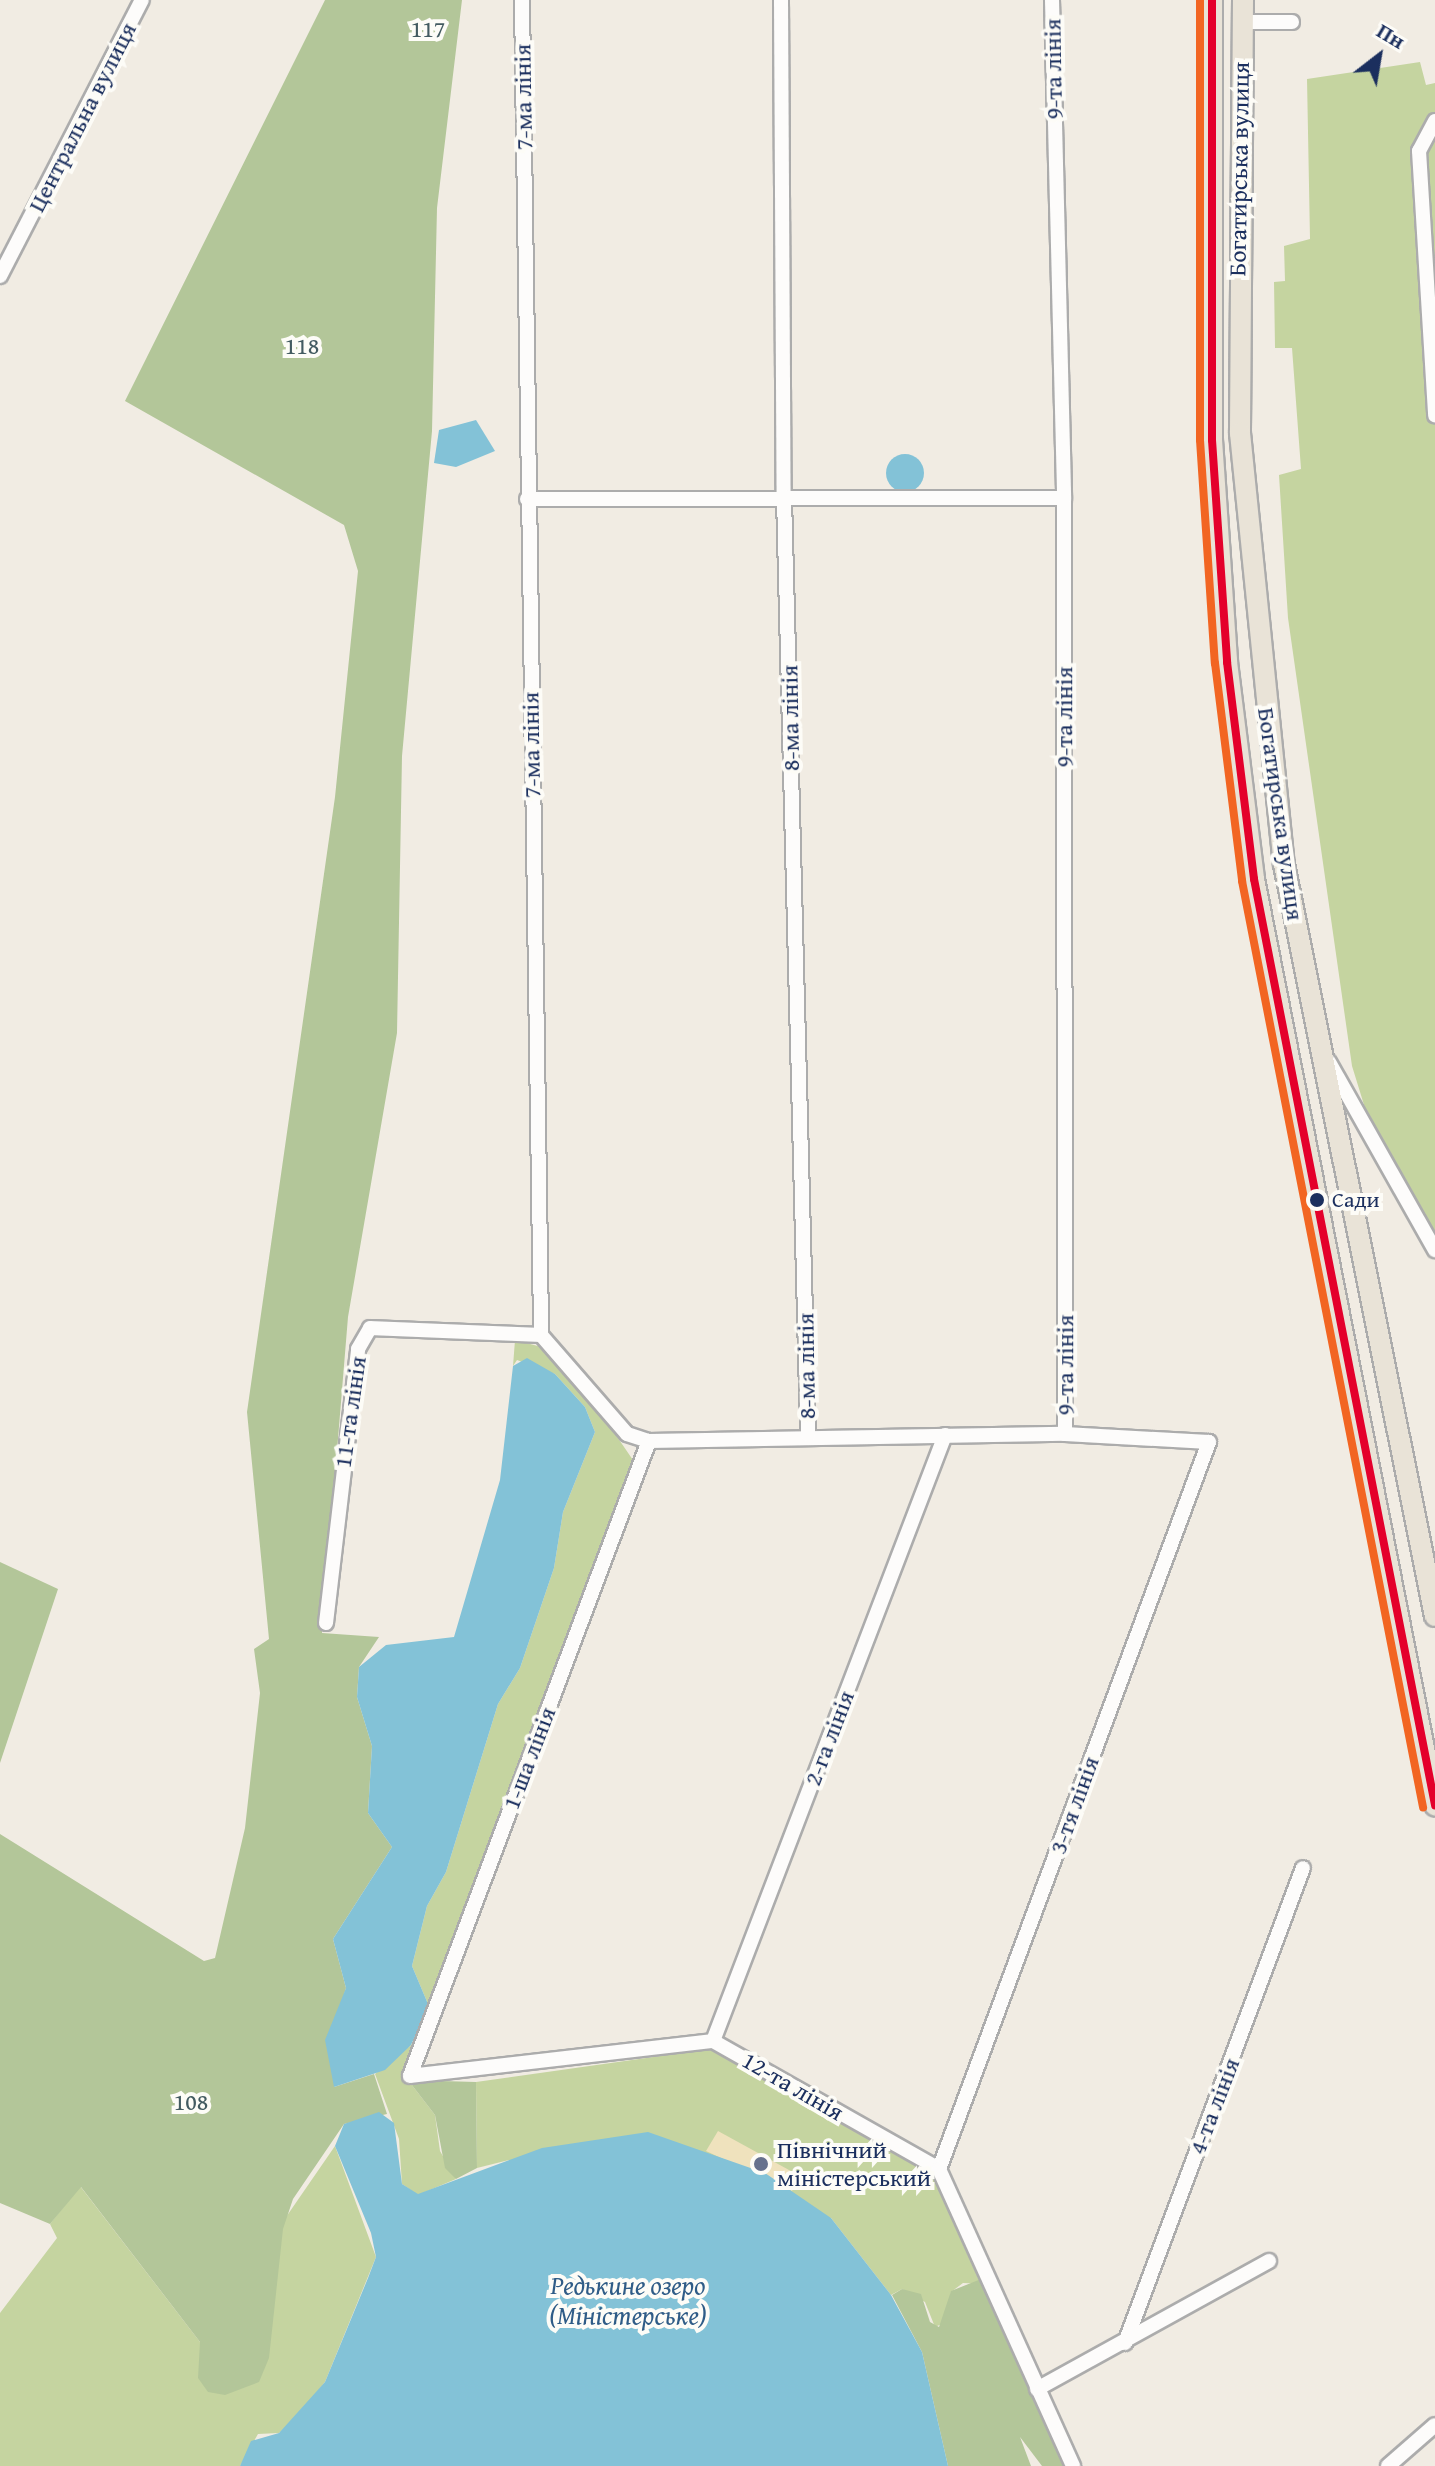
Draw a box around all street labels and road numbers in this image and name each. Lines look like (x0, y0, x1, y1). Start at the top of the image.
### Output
street label: Центральна вулиця (22, 17, 142, 217)
street label: 9-та лінія (1038, 18, 1068, 120)
street label: 7-ма лінія (508, 44, 538, 150)
street label: Богатирська вулиця (1223, 61, 1255, 277)
street label: 8-ма лінія (775, 665, 805, 771)
street label: 9-та лінія (1050, 667, 1078, 767)
street label: 7-ма лінія (516, 692, 546, 798)
street label: Богатирська вулиця (1252, 706, 1310, 922)
street label: 8-ма лінія (791, 1313, 821, 1419)
street label: 9-та лінія (1051, 1315, 1079, 1415)
street label: 11-та лінія (328, 1354, 372, 1470)
street label: 2-га лінія (798, 1686, 860, 1790)
street label: 1-ша лінія (496, 1703, 562, 1813)
street label: 3-тя лінія (1043, 1752, 1105, 1858)
street label: 12-та лінія (737, 2045, 849, 2127)
street label: 4-та лінія (1182, 2054, 1246, 2158)

